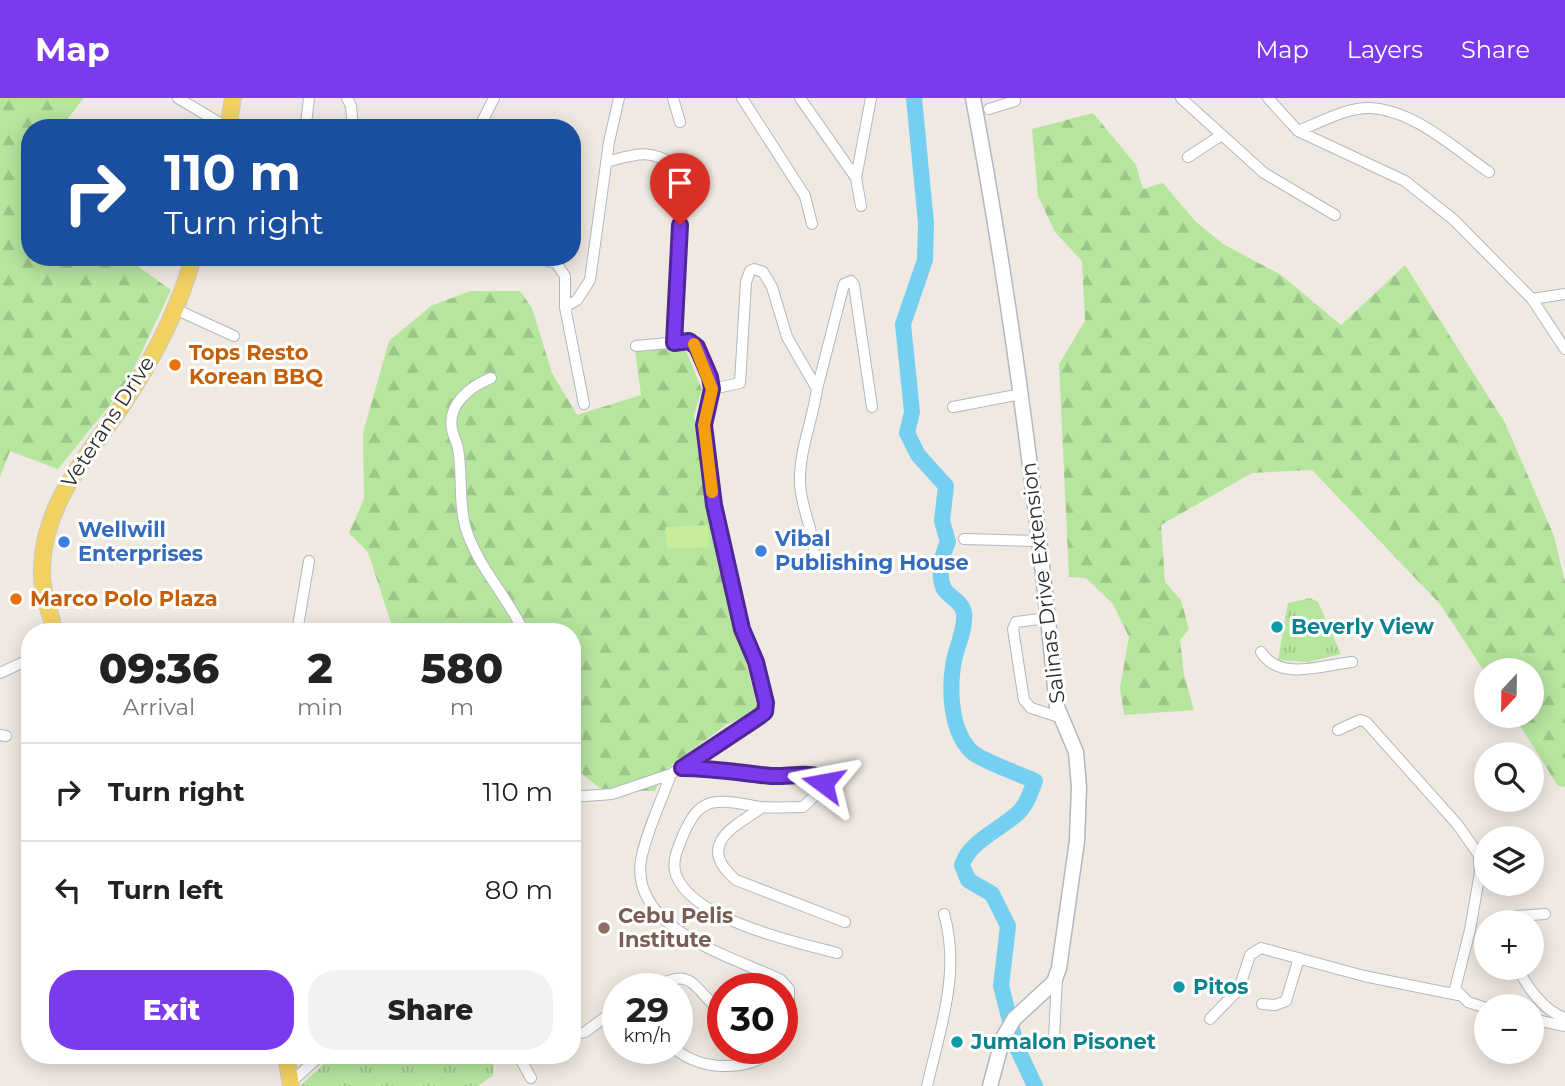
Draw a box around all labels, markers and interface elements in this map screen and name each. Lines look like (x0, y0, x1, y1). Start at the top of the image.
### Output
text: Map (35, 29, 110, 69)
text: Map (1255, 35, 1309, 64)
text: Layers (1347, 35, 1423, 64)
text: Share (1461, 35, 1530, 64)
text: 110 m (164, 143, 301, 202)
icon: right (49, 147, 140, 238)
pin (650, 153, 710, 225)
icon: arrive (661, 164, 699, 202)
text: Turn right (164, 203, 324, 242)
place label: Tops Resto Korean BBQ (189, 340, 323, 389)
street label: Veterans Drive (56, 351, 159, 492)
marker: Tops Resto Korean BBQ (167, 357, 183, 373)
street label: Salinas Drive Extension (1015, 461, 1070, 705)
place label: Wellwill Enterprises (78, 517, 203, 566)
place label: Vibal Publishing House (774, 526, 969, 575)
marker: Wellwill Enterprises (56, 534, 72, 550)
marker: Vibal Publishing House (753, 543, 769, 559)
place label: Marco Polo Plaza (30, 586, 218, 611)
marker: Marco Polo Plaza (8, 591, 24, 607)
place label: Beverly View (1291, 614, 1434, 639)
marker: Beverly View (1269, 619, 1285, 635)
text: 09:36 (99, 642, 219, 694)
text: 2 (307, 642, 333, 694)
text: 580 (421, 642, 503, 694)
north arrow (1474, 658, 1544, 728)
map controls (1474, 658, 1544, 1064)
text: Arrival (123, 693, 195, 721)
text: min (297, 693, 343, 721)
text: m (450, 693, 474, 721)
button: search (1474, 742, 1544, 812)
position arrow (786, 746, 860, 820)
icon: right (49, 773, 87, 811)
text: Turn right (108, 776, 244, 808)
text: 110 m (483, 776, 553, 808)
button: layers (1474, 826, 1544, 896)
icon: left (49, 871, 87, 909)
text: Turn left (108, 874, 224, 906)
text: 80 m (485, 874, 553, 906)
place label: Cebu Pelis Institute (618, 903, 733, 952)
button: + (1474, 910, 1544, 980)
marker: Cebu Pelis Institute (596, 920, 612, 936)
button: Exit (49, 970, 294, 1050)
button: Share (308, 970, 553, 1050)
speed limit sign: 30 (707, 973, 798, 1064)
place label: Pitos (1193, 974, 1248, 999)
marker: Pitos (1171, 979, 1187, 995)
text: 29 (626, 988, 669, 1031)
button: − (1474, 994, 1544, 1064)
text: km/h (623, 1025, 672, 1047)
place label: Jumalon Pisonet (970, 1029, 1156, 1054)
marker: Jumalon Pisonet (949, 1034, 965, 1050)

